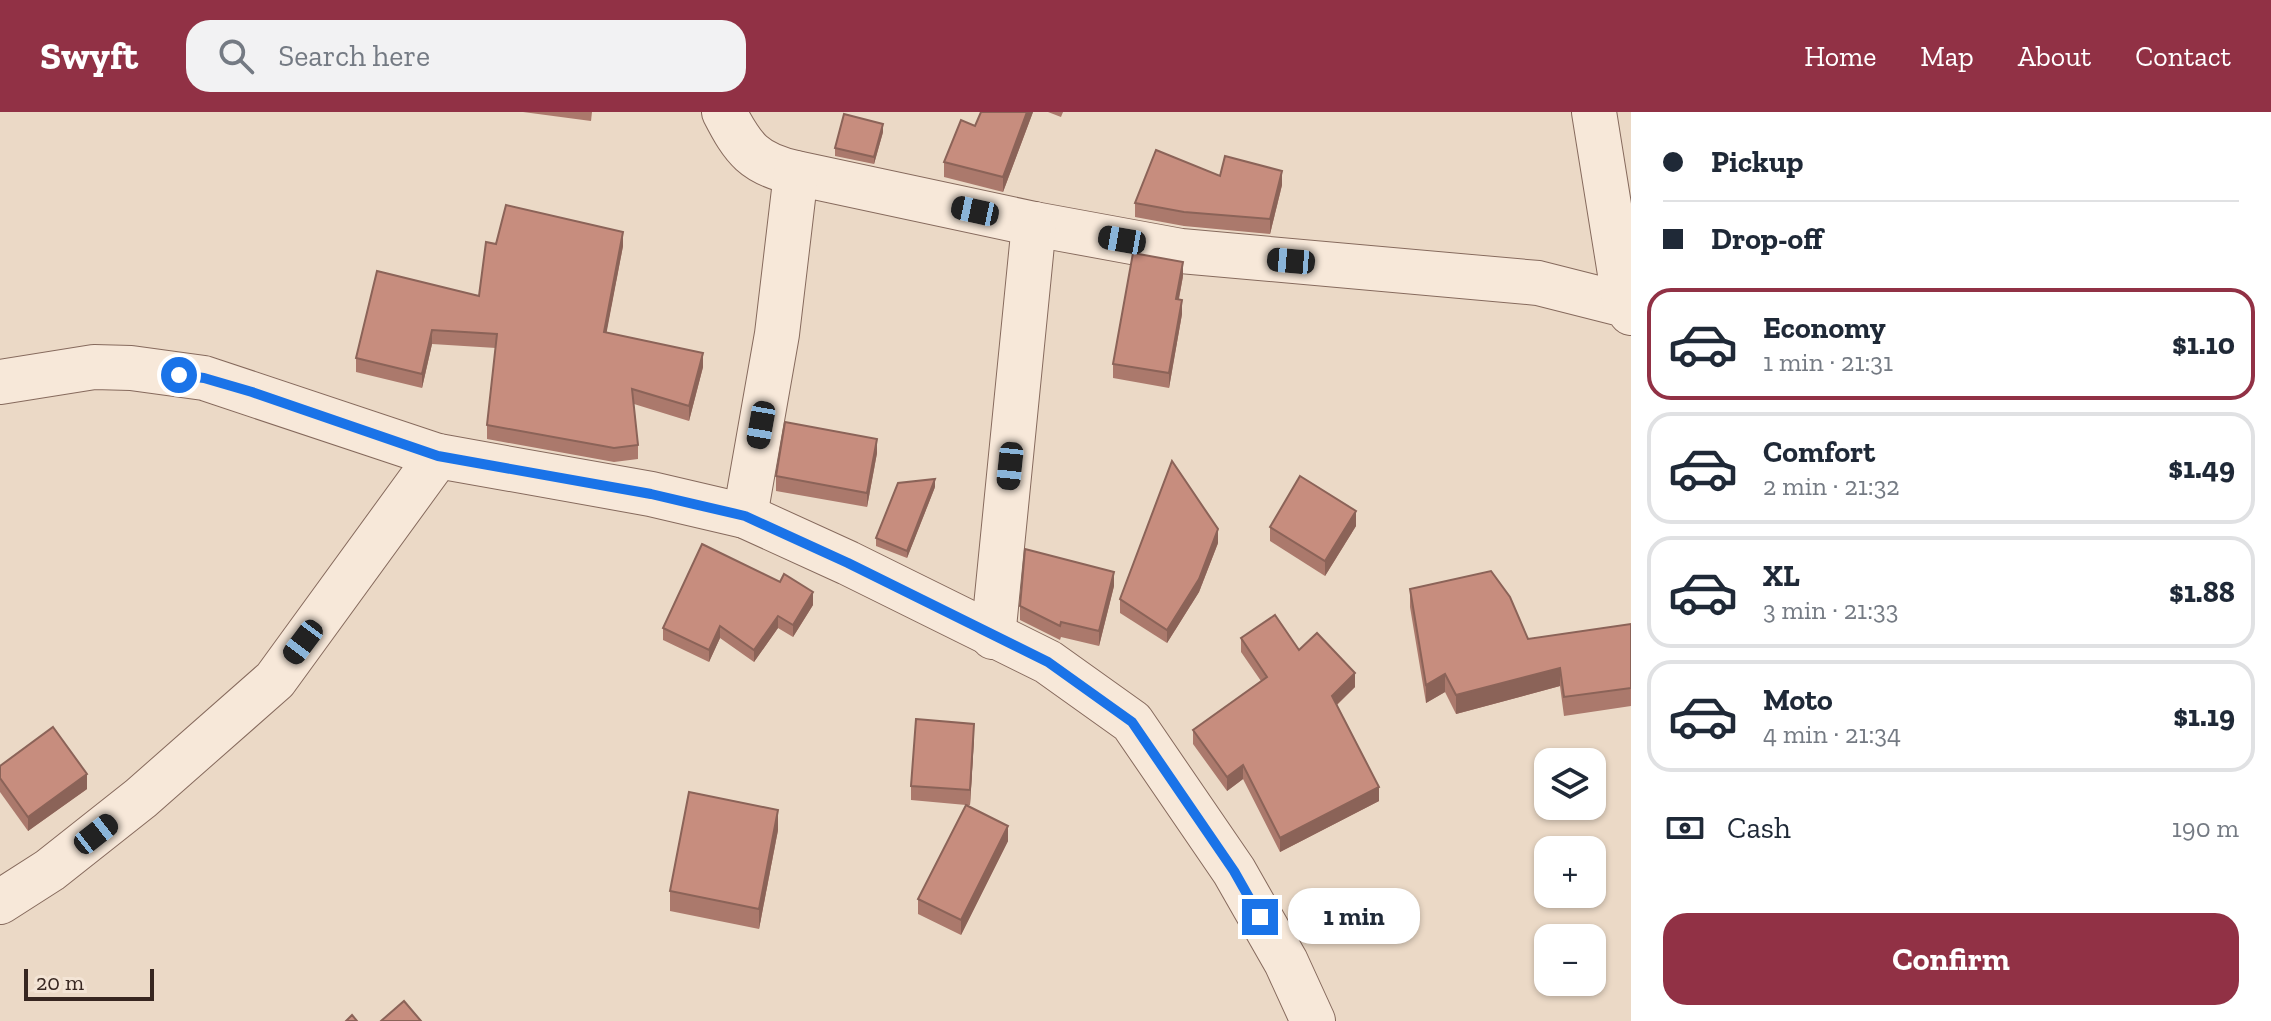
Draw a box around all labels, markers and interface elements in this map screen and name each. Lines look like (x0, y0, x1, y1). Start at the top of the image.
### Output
search box (186, 20, 746, 92)
text: Swyft (40, 33, 138, 79)
icon: search (214, 34, 258, 78)
text: Search here (278, 38, 430, 74)
text: Home (1804, 40, 1876, 73)
text: Map (1920, 40, 1974, 73)
text: About (2018, 40, 2091, 73)
text: Contact (2135, 40, 2231, 73)
text: Pickup (1711, 144, 1803, 180)
car (949, 194, 1001, 228)
text: Drop-off (1711, 221, 1823, 257)
car (1096, 224, 1148, 256)
car (1266, 247, 1316, 275)
icon: car (1667, 308, 1739, 380)
text: Economy (1763, 310, 1886, 346)
text: $1.10 (2172, 326, 2235, 362)
text: 1 min · 21:31 (1763, 346, 1893, 378)
route start (161, 357, 197, 393)
car (745, 399, 777, 451)
icon: car (1667, 432, 1739, 504)
text: Comfort (1763, 434, 1875, 470)
car (996, 441, 1024, 491)
text: $1.49 (2168, 450, 2235, 486)
text: 2 min · 21:32 (1763, 470, 1900, 502)
icon: car (1667, 556, 1739, 628)
text: XL (1763, 558, 1800, 594)
text: $1.88 (2169, 574, 2235, 610)
text: 3 min · 21:33 (1763, 594, 1898, 626)
car (279, 616, 327, 668)
icon: car (1667, 680, 1739, 752)
text: Moto (1763, 682, 1833, 718)
text: $1.19 (2173, 698, 2235, 734)
text: 4 min · 21:34 (1763, 718, 1901, 750)
map controls (1534, 748, 1606, 996)
button: layers (1534, 748, 1606, 820)
icon: cash (1663, 806, 1707, 850)
car (70, 810, 122, 858)
text: Cash (1727, 810, 1791, 846)
text: 190 m (2172, 812, 2239, 844)
button: + (1534, 836, 1606, 908)
callout: 1 min (1288, 889, 1420, 945)
route end (1242, 899, 1278, 935)
text: 1 min (1323, 900, 1385, 932)
button: Confirm (1663, 913, 2239, 1005)
button: − (1534, 924, 1606, 996)
scale bar (24, 965, 154, 1001)
text: 20 m (36, 969, 84, 996)

